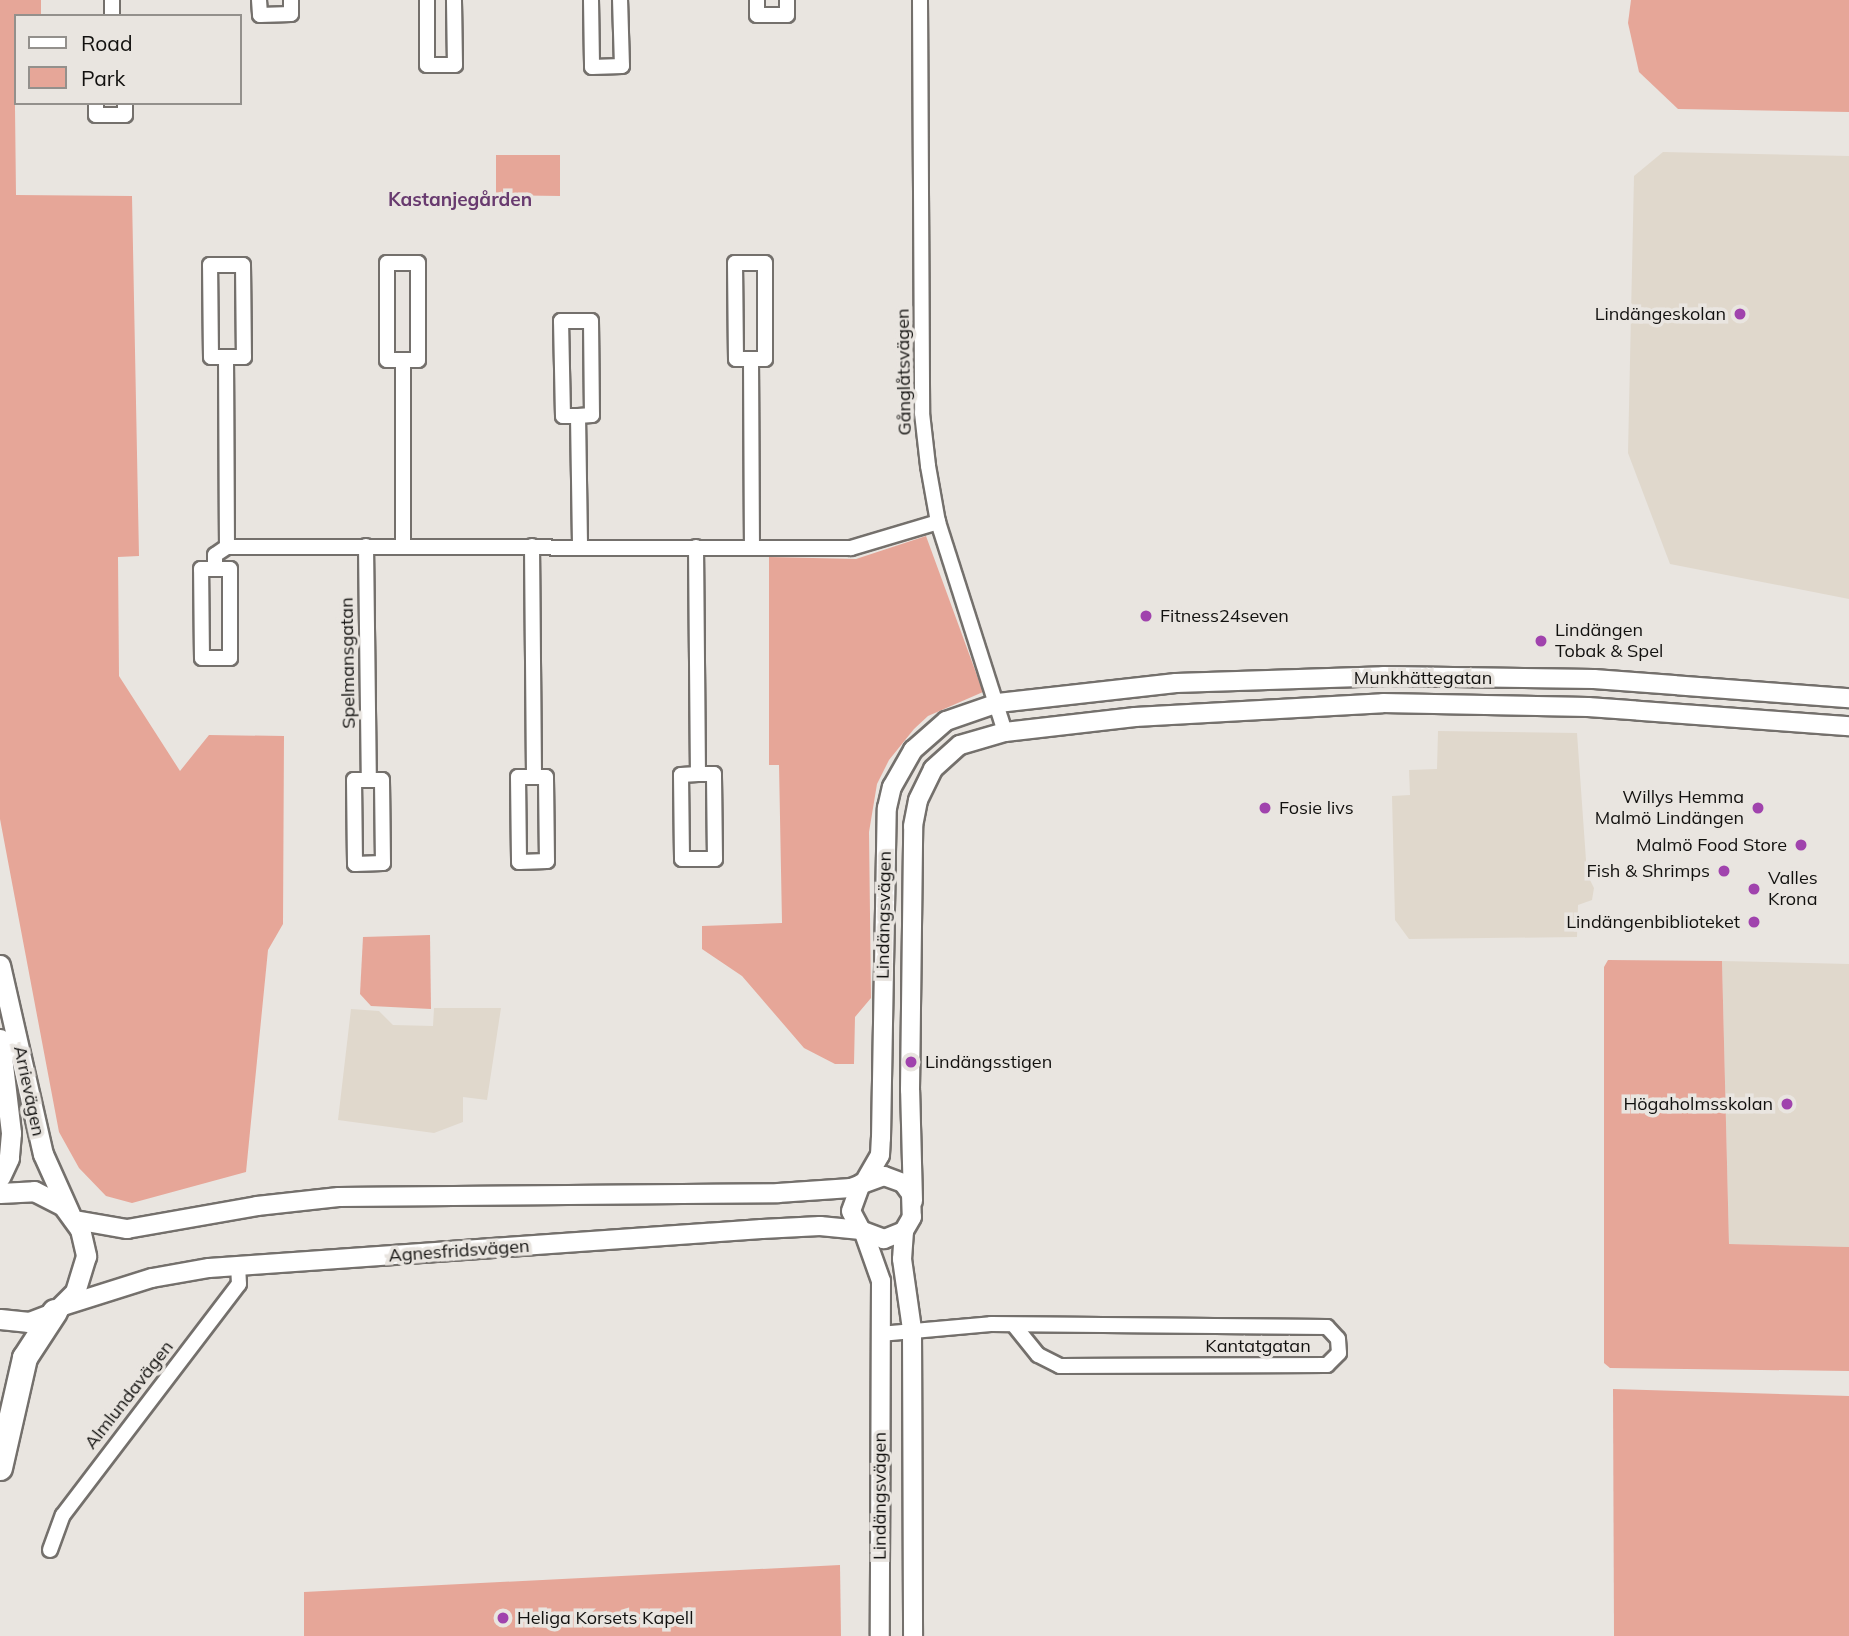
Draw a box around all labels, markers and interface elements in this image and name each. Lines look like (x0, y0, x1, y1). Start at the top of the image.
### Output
legend (14, 14, 242, 105)
text: Road (81, 30, 132, 56)
text: Park (81, 65, 125, 91)
district label: Kastanjegården (388, 189, 532, 211)
place label: Lindängeskolan (1595, 303, 1726, 325)
marker: Lindängeskolan (1732, 306, 1748, 322)
street label: Gånglåtsvägen (892, 308, 916, 436)
street label: Spelmansgatan (336, 597, 360, 729)
place label: Fitness24seven (1160, 605, 1289, 627)
marker: Fitness24seven (1138, 608, 1154, 624)
place label: Lindängen Tobak & Spel (1555, 620, 1663, 662)
marker: Lindängen Tobak & Spel (1533, 633, 1549, 649)
street label: Munkhättegatan (1354, 667, 1492, 689)
place label: Willys Hemma Malmö Lindängen (1595, 787, 1744, 830)
place label: Fosie livs (1279, 797, 1354, 819)
marker: Fosie livs (1257, 800, 1273, 816)
marker: Willys Hemma Malmö Lindängen (1750, 800, 1766, 816)
place label: Malmö Food Store (1636, 834, 1787, 856)
marker: Malmö Food Store (1793, 837, 1809, 853)
street label: Lindängsvägen (872, 851, 896, 979)
place label: Fish & Shrimps (1587, 860, 1710, 882)
marker: Fish & Shrimps (1716, 863, 1732, 879)
place label: Valles Krona (1768, 868, 1818, 910)
marker: Valles Krona (1746, 881, 1762, 897)
place label: Lindängenbiblioteket (1566, 911, 1740, 933)
marker: Lindängenbiblioteket (1746, 914, 1762, 930)
street label: Arrievägen (9, 1044, 49, 1138)
place label: Lindängsstigen (925, 1051, 1052, 1073)
marker: Lindängsstigen (903, 1054, 919, 1070)
place label: Högaholmsskolan (1624, 1093, 1773, 1115)
marker: Högaholmsskolan (1779, 1096, 1795, 1112)
street label: Agnesfridsvägen (388, 1235, 530, 1267)
street label: Kantatgatan (1205, 1335, 1311, 1357)
street label: Almlundavägen (80, 1337, 178, 1453)
street label: Lindängsvägen (869, 1432, 891, 1560)
place label: Heliga Korsets Kapell (517, 1607, 693, 1629)
marker: Heliga Korsets Kapell (495, 1610, 511, 1626)

